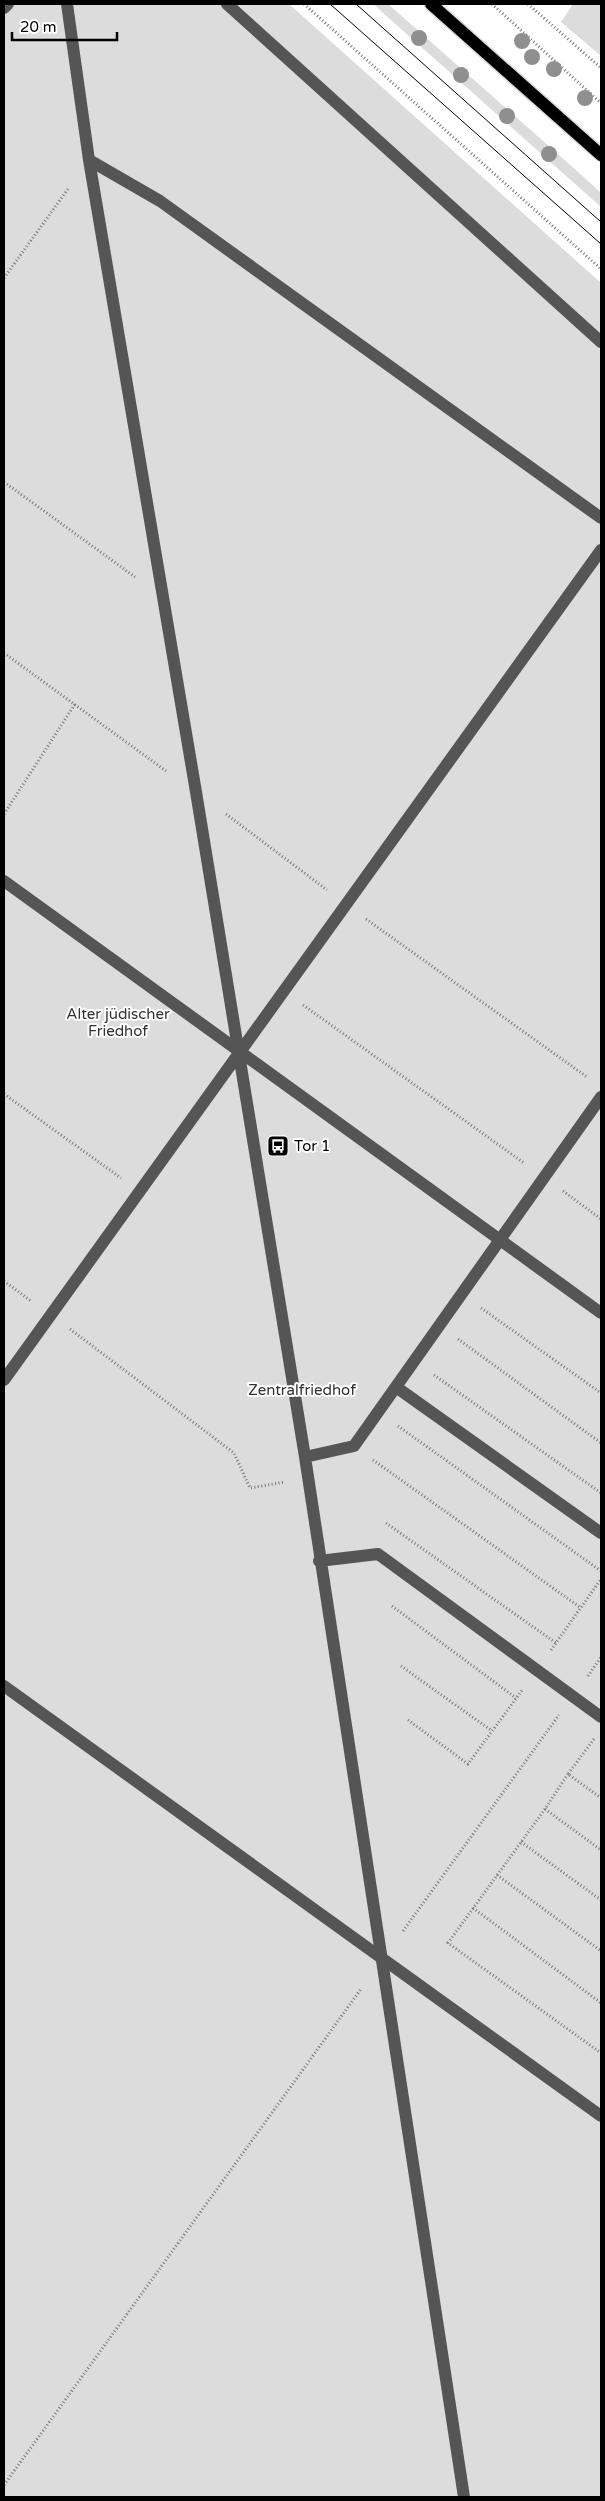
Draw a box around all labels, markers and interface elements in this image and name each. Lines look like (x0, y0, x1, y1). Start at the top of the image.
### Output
scale bar (12, 10, 118, 42)
text: 20 m (20, 18, 57, 36)
park label: Alter jüdischer Friedhof (66, 1005, 170, 1040)
bus stop icon: Tor 1 (266, 1134, 290, 1158)
place label: Tor 1 (294, 1137, 330, 1155)
park label: Zentralfriedhof (248, 1381, 356, 1399)

